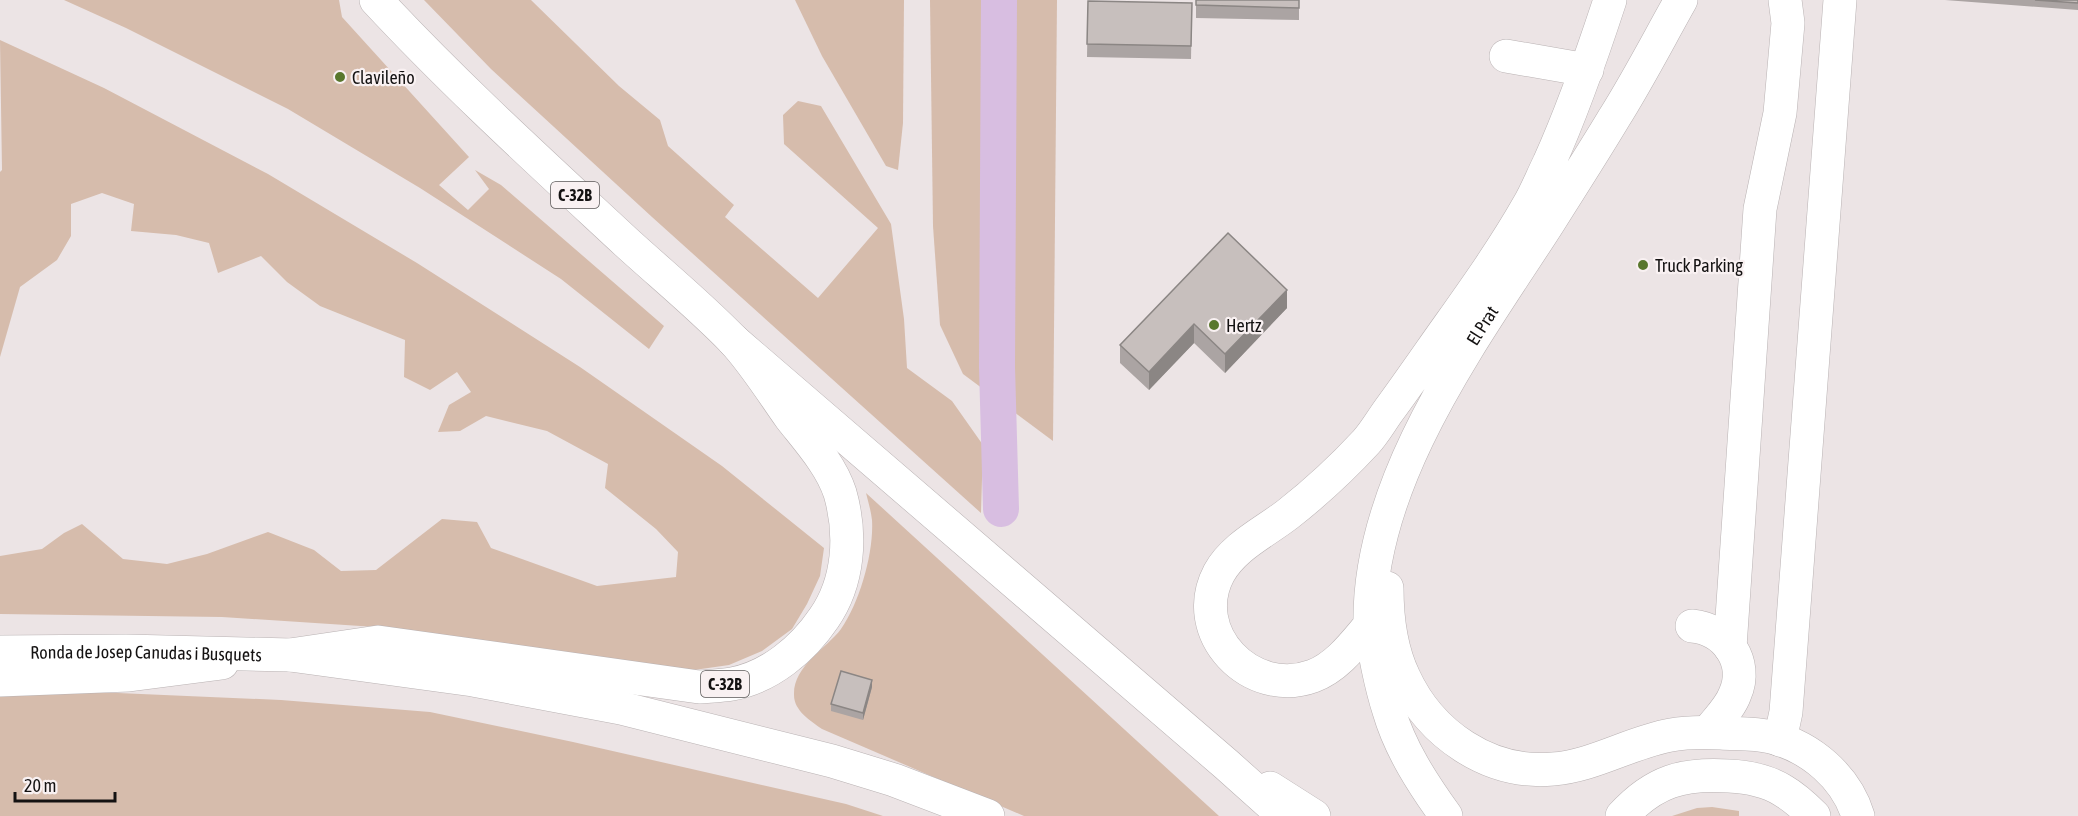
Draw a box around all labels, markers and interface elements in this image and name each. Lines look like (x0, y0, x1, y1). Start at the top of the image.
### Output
place label: Clavileño (352, 67, 415, 88)
marker: Clavileño (333, 70, 347, 84)
road number: C-32B (551, 182, 599, 208)
place label: Truck Parking (1655, 255, 1743, 276)
marker: Truck Parking (1636, 258, 1650, 272)
street label: El Prat (1462, 302, 1502, 349)
place label: Hertz (1226, 315, 1262, 336)
marker: Hertz (1207, 318, 1221, 332)
street label: Ronda de Josep Canudas i Busquets (30, 640, 262, 665)
road number: C-32B (701, 671, 749, 697)
scale bar (15, 765, 116, 803)
text: 20 m (24, 775, 56, 796)

